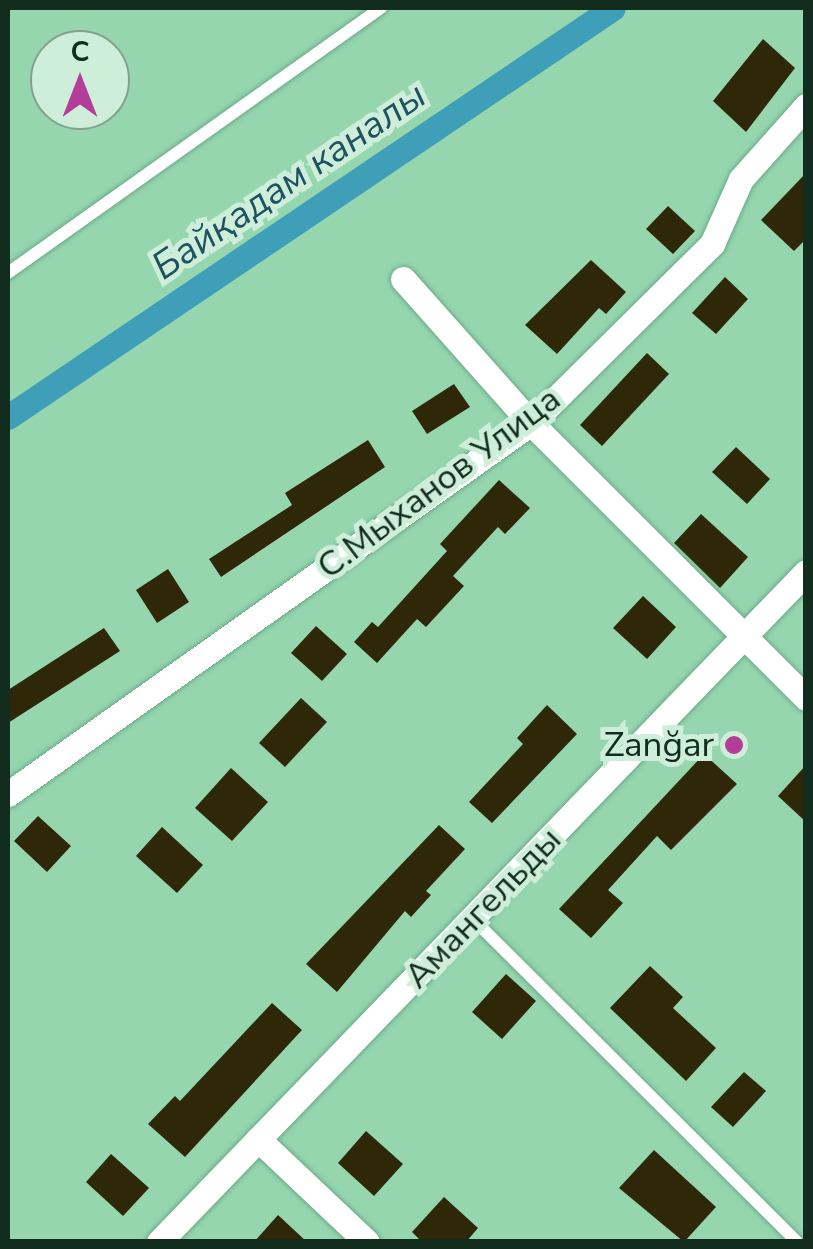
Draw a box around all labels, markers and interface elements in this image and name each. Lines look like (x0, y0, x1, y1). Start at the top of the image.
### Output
north arrow (30, 30, 130, 130)
text: С (70, 33, 90, 71)
water label: Байқадам каналы (143, 73, 435, 289)
street label: С.Мыханов Улица (309, 378, 569, 588)
place label: Zanğar (604, 724, 714, 766)
marker: Zanğar (723, 734, 745, 756)
street label: Амангельды (396, 819, 570, 997)

